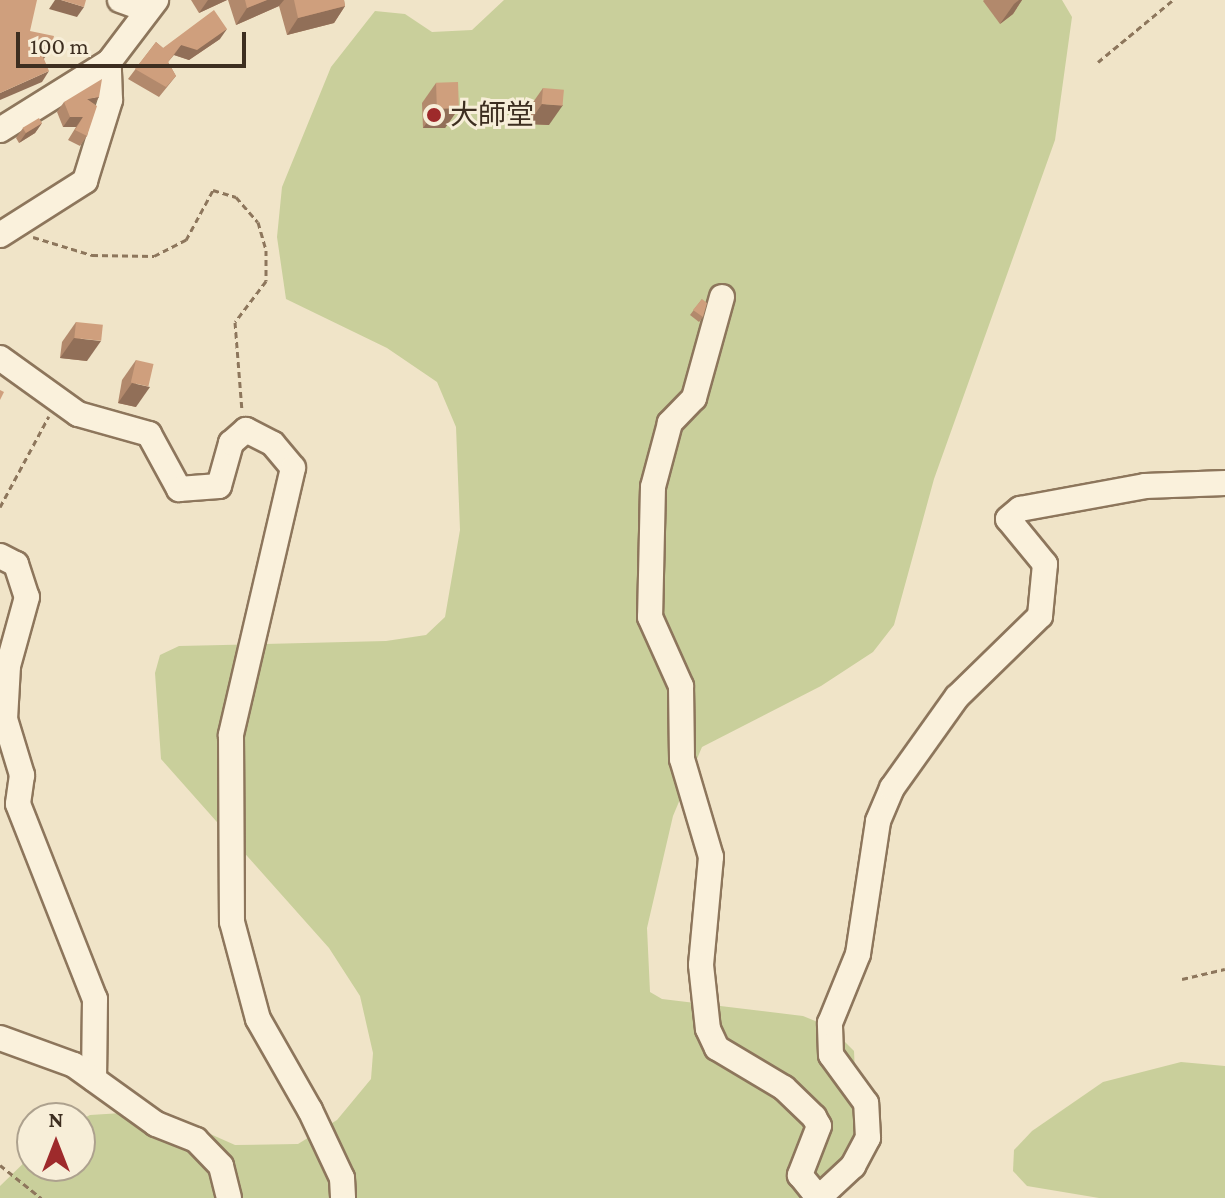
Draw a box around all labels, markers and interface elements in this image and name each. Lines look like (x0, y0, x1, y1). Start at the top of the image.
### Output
scale bar (20, 16, 250, 66)
text: 100 m (30, 32, 89, 59)
place label: 大師堂 (450, 98, 534, 132)
marker: 大師堂 (425, 106, 443, 124)
north arrow (16, 1102, 96, 1182)
text: N (49, 1107, 64, 1132)

